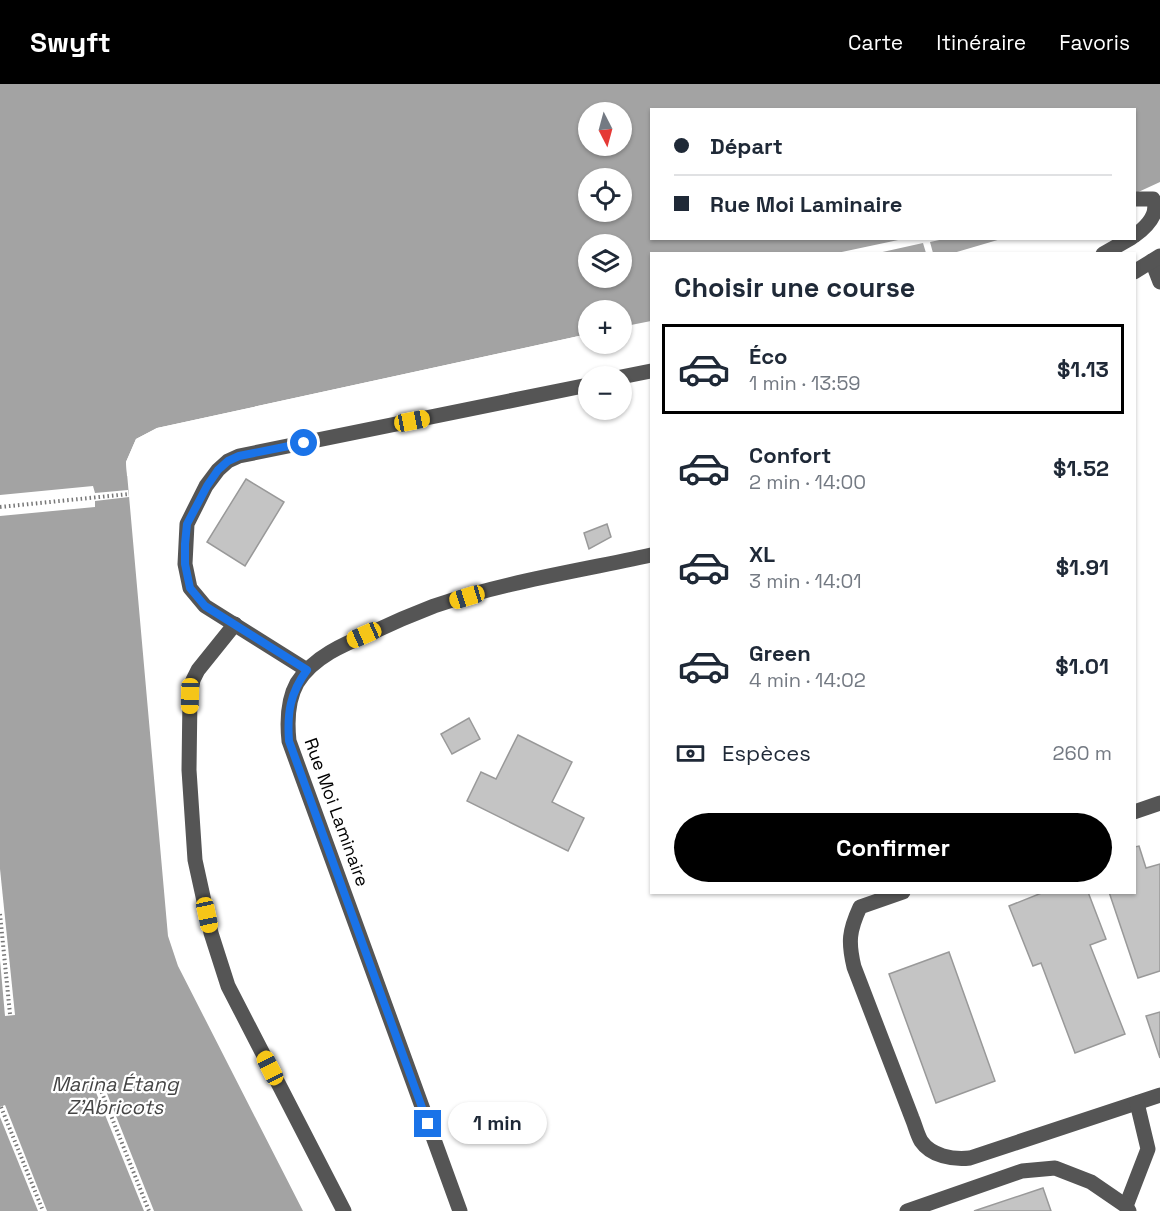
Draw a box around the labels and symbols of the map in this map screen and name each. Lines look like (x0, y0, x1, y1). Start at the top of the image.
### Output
north arrow (578, 102, 632, 156)
car (393, 409, 431, 433)
route start (290, 429, 317, 456)
car (447, 583, 487, 611)
car (344, 619, 384, 651)
car (181, 678, 199, 714)
street label: Rue Moi Laminaire (299, 735, 375, 889)
car (194, 896, 220, 934)
car (254, 1048, 286, 1088)
water label: Marina Étang Z'Abricots (51, 1071, 180, 1120)
callout: 1 min (449, 1103, 548, 1145)
route end (414, 1110, 441, 1137)

